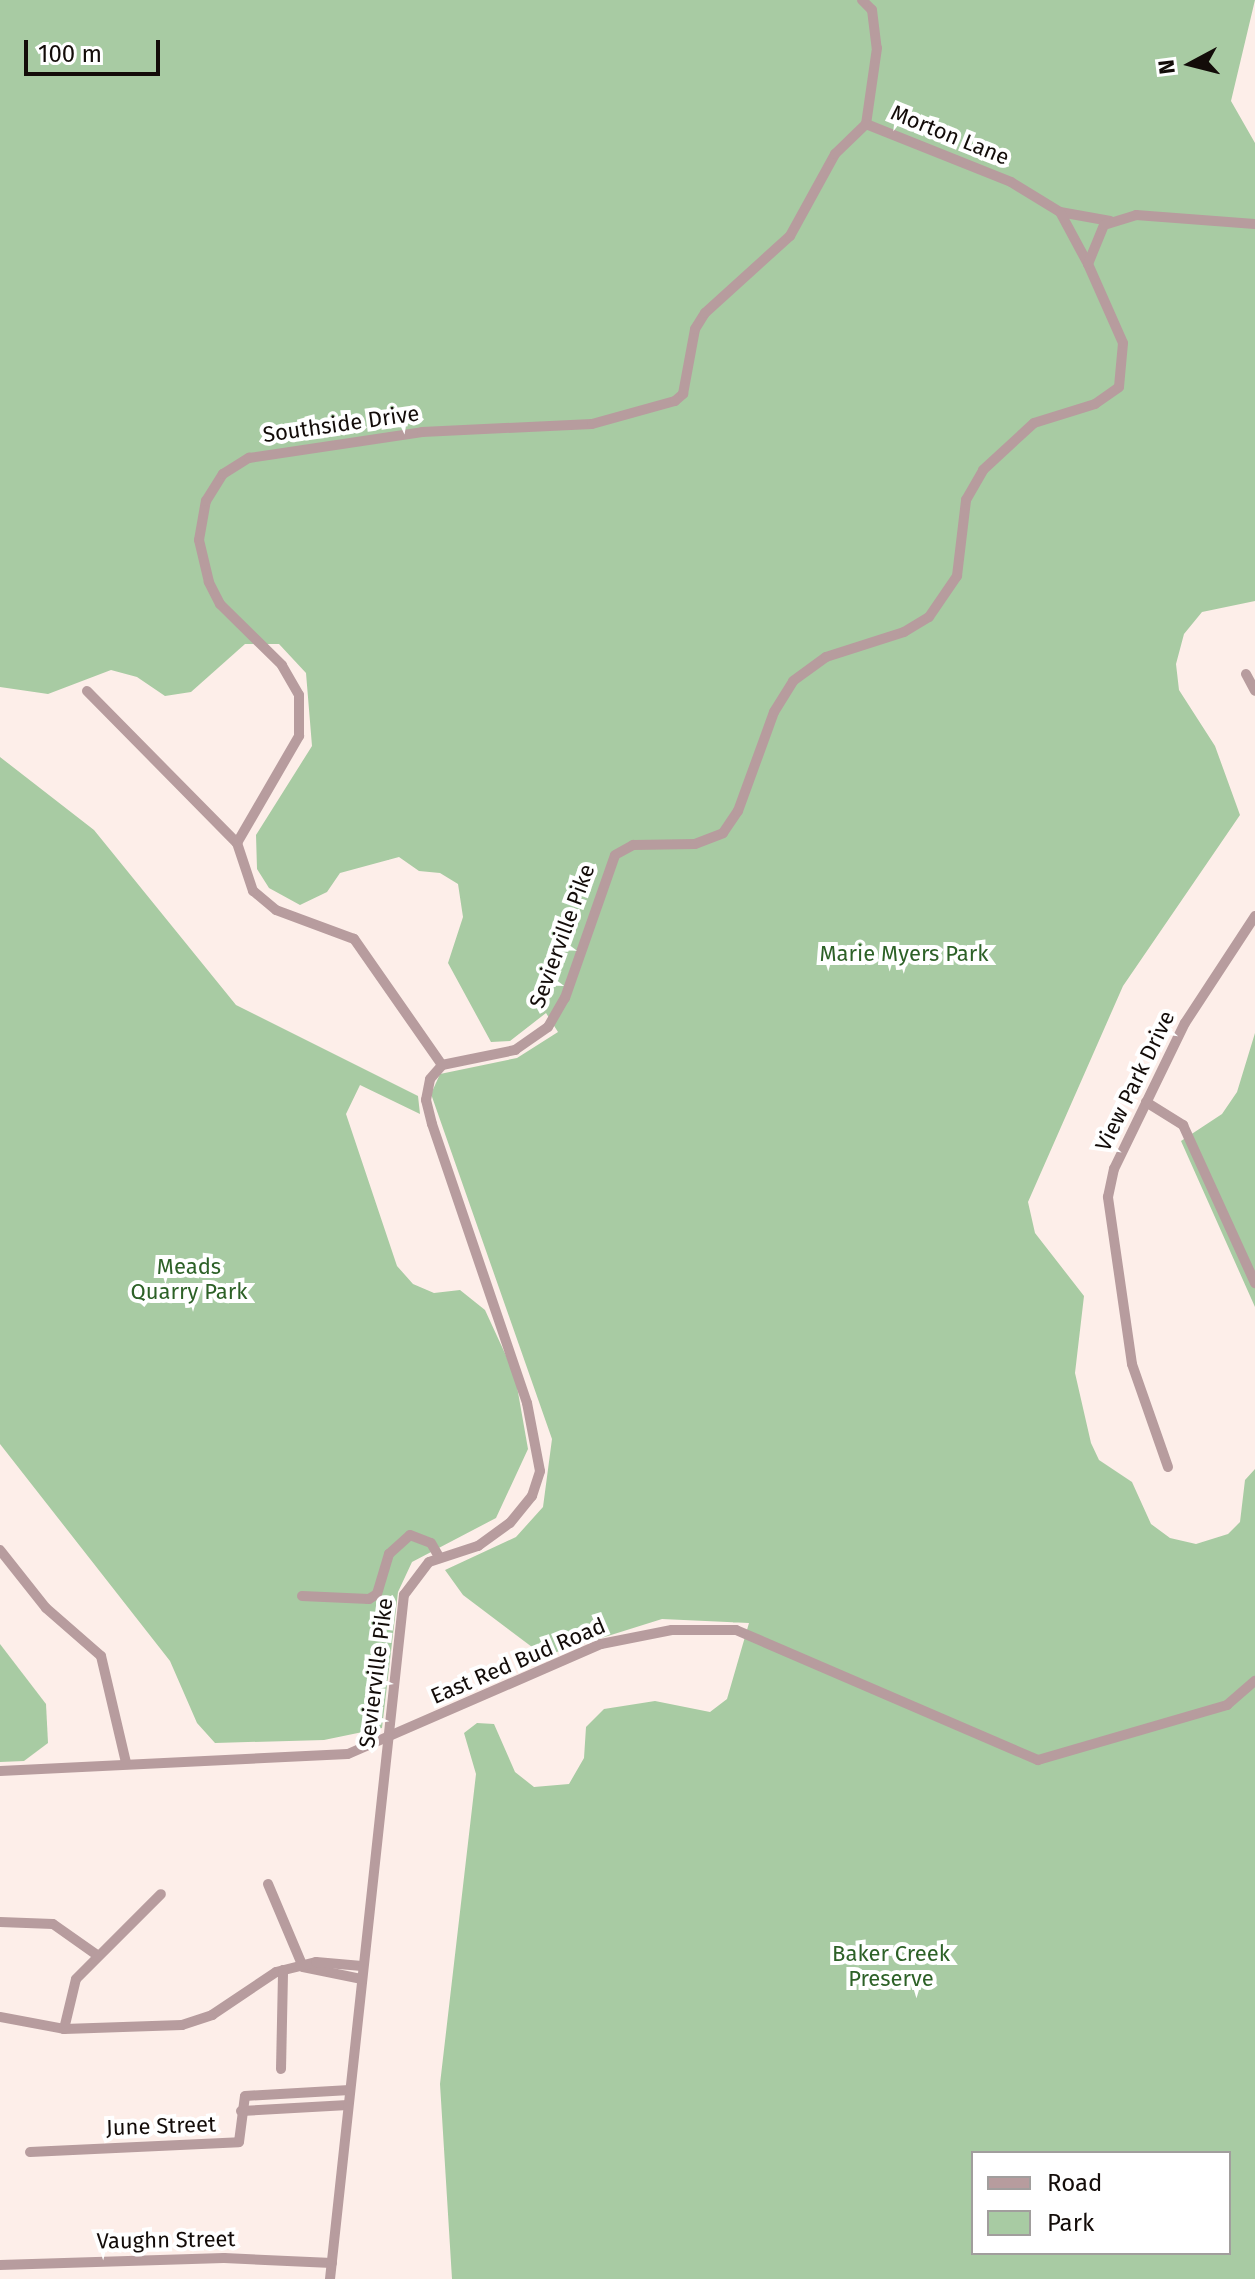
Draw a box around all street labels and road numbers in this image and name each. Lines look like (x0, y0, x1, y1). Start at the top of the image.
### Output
street label: Morton Lane (887, 99, 1013, 171)
street label: Southside Drive (261, 400, 421, 448)
street label: Sevierville Pike (524, 861, 600, 1011)
street label: View Park Drive (1090, 1007, 1180, 1155)
street label: Sevierville Pike (354, 1596, 398, 1750)
street label: East Red Bud Road (427, 1612, 609, 1710)
street label: June Street (106, 2111, 216, 2141)
street label: Vaughn Street (96, 2226, 236, 2254)

